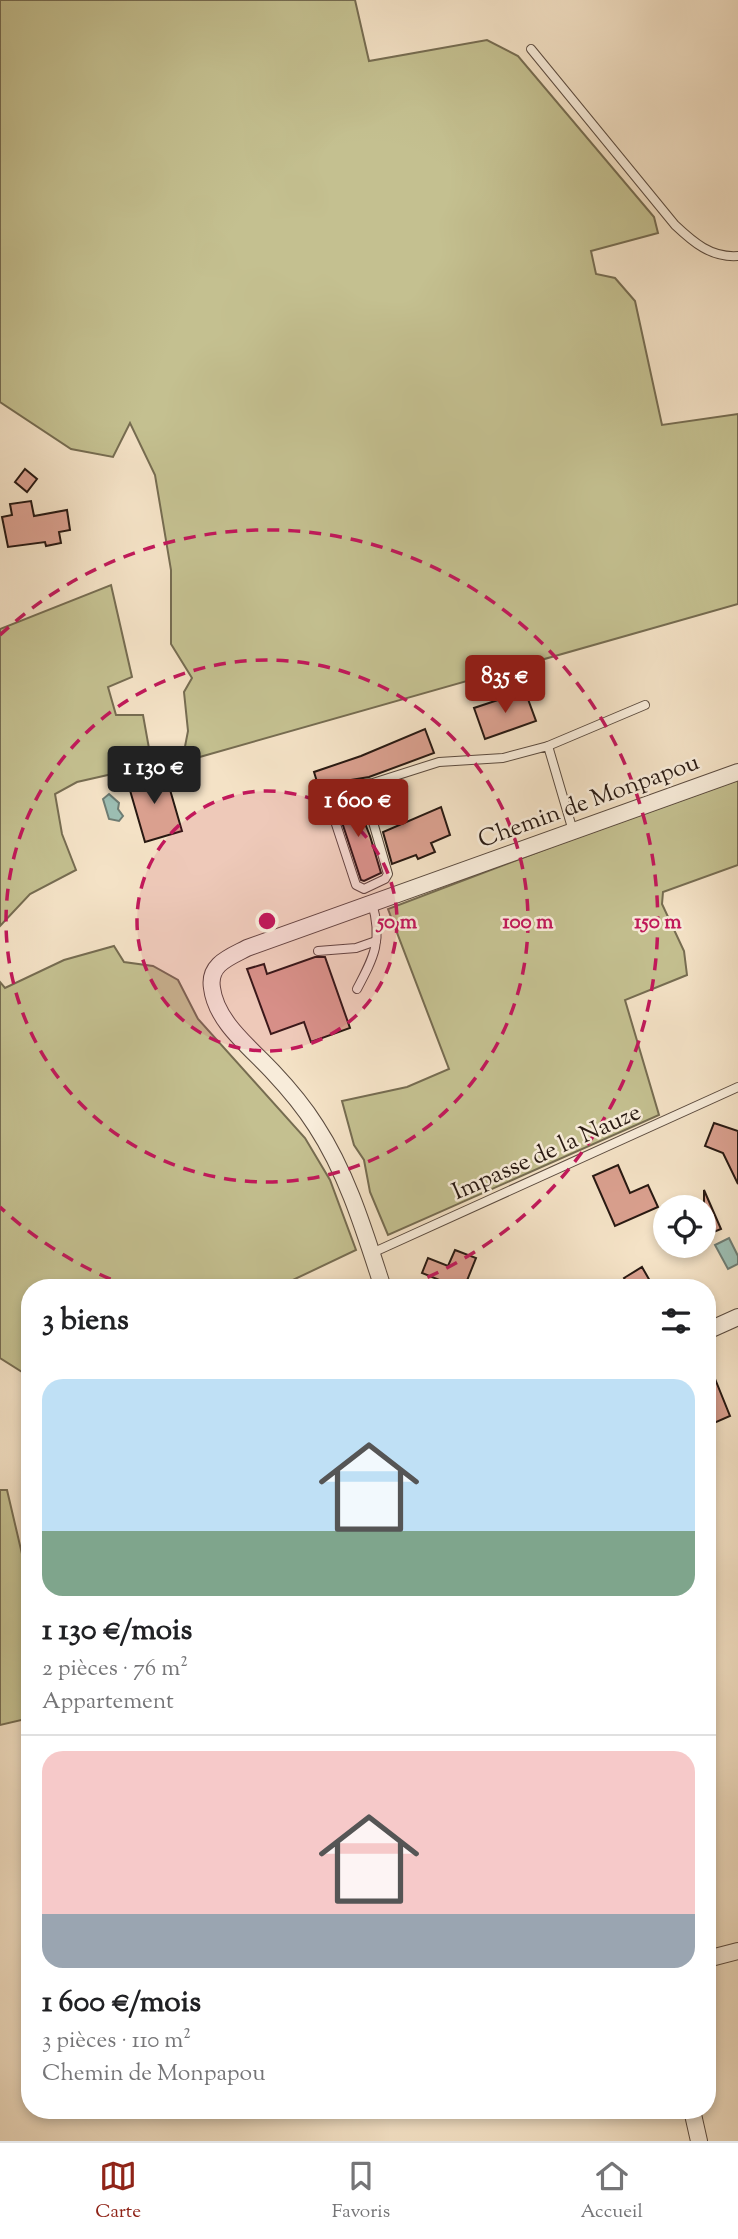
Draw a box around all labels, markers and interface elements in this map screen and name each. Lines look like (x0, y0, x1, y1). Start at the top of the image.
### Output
pin: 835 € (456, 656, 554, 715)
text: 835 € (481, 661, 529, 694)
pin: 1 130 € (89, 746, 219, 806)
street label: Chemin de Monpapou (474, 746, 705, 858)
text: 1 130 € (124, 752, 184, 785)
pin: 1 600 € (293, 780, 423, 839)
text: 1 600 € (324, 785, 392, 818)
text: 50 m (375, 908, 418, 938)
text: 100 m (503, 908, 554, 938)
text: 150 m (634, 908, 682, 938)
centre of rings (255, 909, 279, 933)
street label: Impasse de la Nauze (447, 1096, 647, 1210)
map controls (653, 1195, 716, 1258)
button: locate (653, 1195, 716, 1258)
text: 3 biens (42, 1300, 129, 1343)
icon: filters (657, 1302, 695, 1340)
icon: home (306, 1424, 432, 1550)
text: 1 130 €/mois (42, 1610, 192, 1653)
text: 2 pièces · 76 m² (42, 1653, 188, 1686)
text: Appartement (42, 1686, 174, 1719)
icon: home (306, 1796, 432, 1922)
text: 1 600 €/mois (42, 1982, 201, 2025)
text: 3 pièces · 110 m² (42, 2025, 191, 2058)
text: Chemin de Monpapou (42, 2058, 265, 2091)
tab: Carte (95, 2157, 141, 2226)
tab: Favoris (332, 2157, 390, 2226)
tab: Accueil (581, 2157, 643, 2226)

